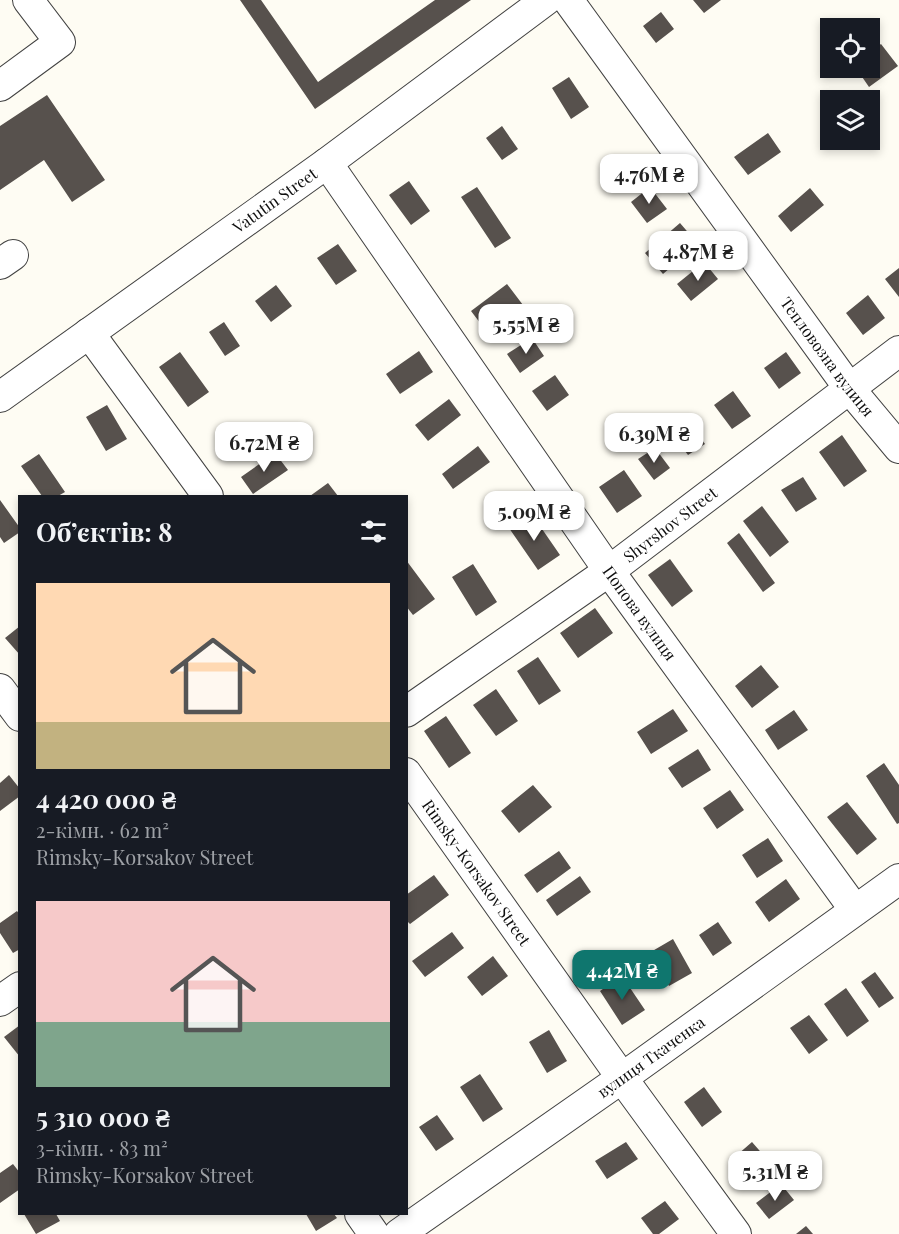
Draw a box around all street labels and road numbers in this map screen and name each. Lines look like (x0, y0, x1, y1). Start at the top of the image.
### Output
street label: Vatutin Street (227, 162, 321, 238)
street label: Тепловозна вулиця (776, 292, 879, 421)
street label: Shyrshov Street (619, 482, 721, 567)
street label: Попова вулиця (598, 561, 682, 665)
street label: Rimsky-Korsakov Street (418, 795, 536, 950)
street label: вулиця Ткаченка (593, 1011, 709, 1102)

